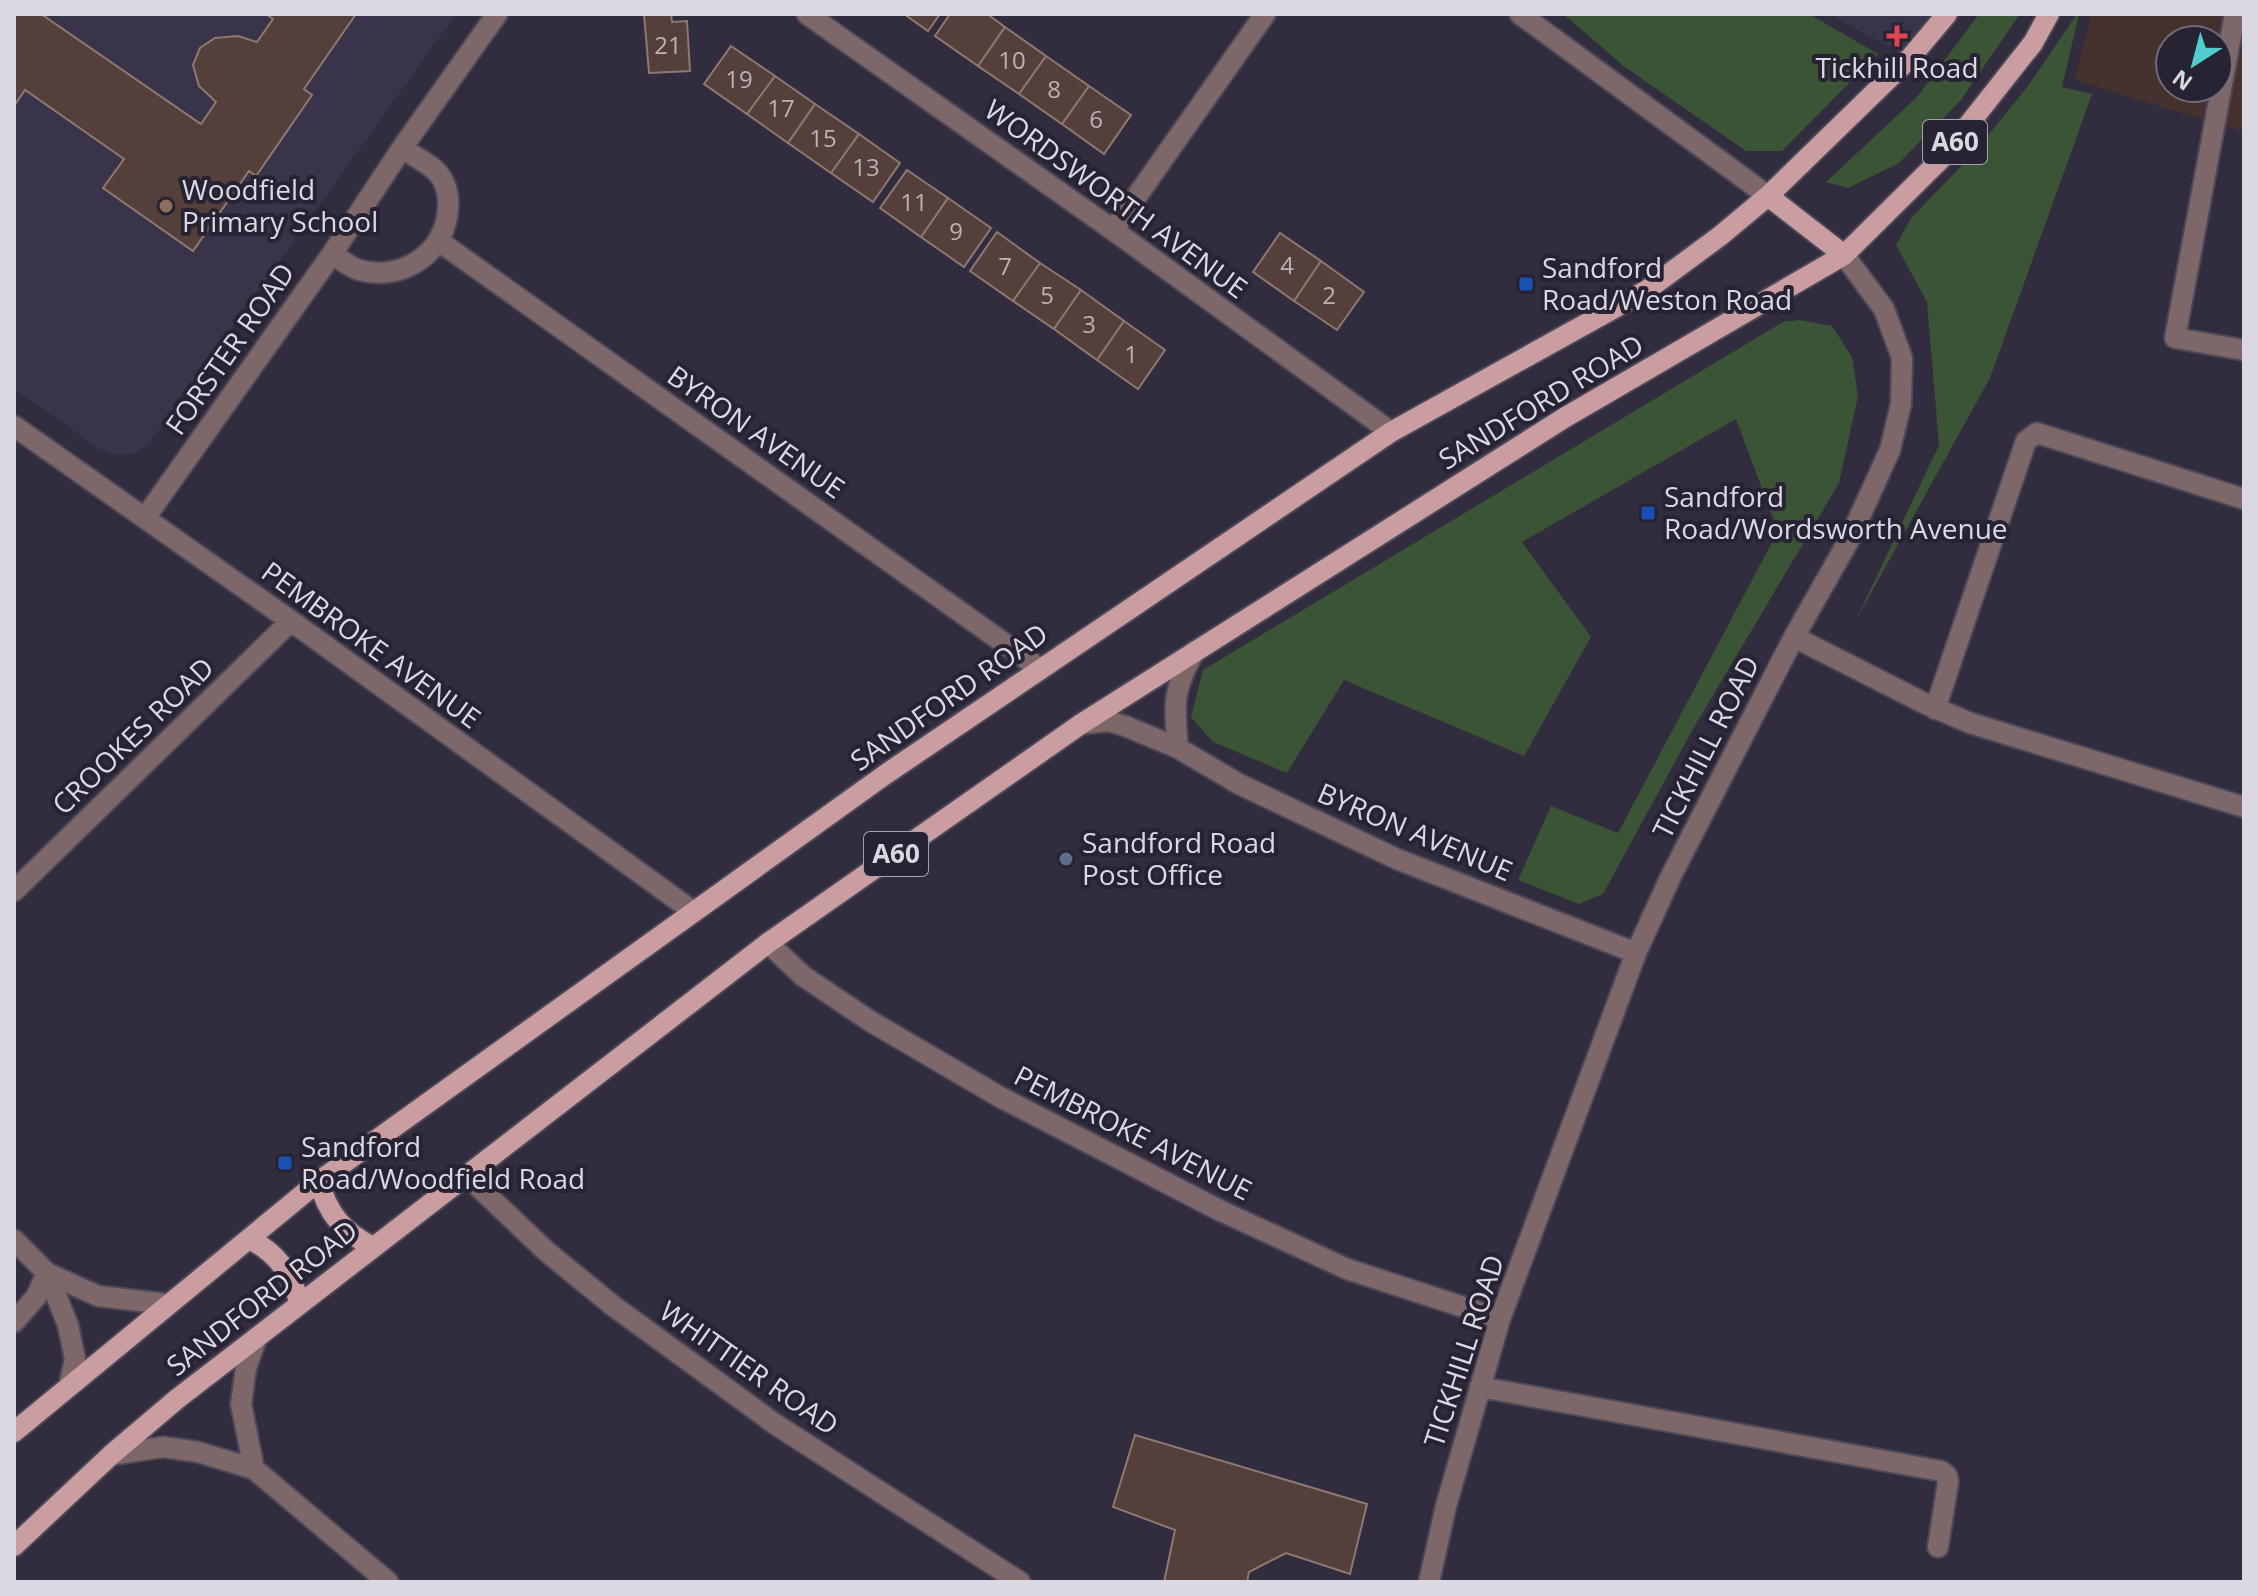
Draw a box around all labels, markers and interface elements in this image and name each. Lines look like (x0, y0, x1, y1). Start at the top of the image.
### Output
north arrow (2154, 24, 2234, 104)
marker: Tickhill Road (1886, 25, 1908, 47)
house number: 21 (654, 28, 682, 61)
house number: 10 (998, 43, 1026, 76)
place label: Tickhill Road (1815, 48, 1979, 86)
house number: 19 (725, 62, 753, 95)
text: N (2166, 64, 2198, 98)
house number: 8 (1047, 72, 1061, 105)
street label: WORDSWORTH AVENUE (978, 90, 1256, 306)
house number: 17 (767, 91, 795, 124)
house number: 6 (1089, 102, 1103, 135)
road number: A60 (1923, 120, 1987, 164)
house number: 15 (809, 121, 837, 154)
house number: 13 (852, 150, 880, 183)
place label: Woodfield Primary School (182, 170, 378, 240)
house number: 11 (900, 185, 928, 218)
marker: Woodfield Primary School (157, 197, 175, 215)
house number: 9 (949, 214, 963, 247)
house number: 4 (1280, 248, 1294, 281)
place label: Sandford Road/Weston Road (1542, 248, 1792, 318)
house number: 7 (998, 249, 1012, 282)
street label: FORSTER ROAD (156, 255, 303, 442)
marker: Sandford Road/Weston Road (1517, 275, 1535, 293)
house number: 5 (1040, 278, 1054, 311)
house number: 2 (1322, 278, 1336, 311)
house number: 3 (1082, 307, 1096, 340)
street label: SANDFORD ROAD (1431, 325, 1650, 477)
house number: 1 (1124, 337, 1138, 370)
street label: BYRON AVENUE (660, 356, 853, 506)
place label: Sandford Road/Wordsworth Avenue (1664, 477, 2008, 547)
marker: Sandford Road/Wordsworth Avenue (1639, 504, 1657, 522)
street label: PEMBROKE AVENUE (255, 552, 489, 736)
street label: SANDFORD ROAD (842, 614, 1055, 778)
street label: CROOKES ROAD (43, 648, 221, 822)
street label: TICKHILL ROAD (1643, 649, 1767, 844)
street label: BYRON AVENUE (1312, 773, 1519, 889)
place label: Sandford Road Post Office (1082, 823, 1276, 893)
road number: A60 (864, 832, 928, 876)
marker: Sandford Road Post Office (1057, 850, 1075, 868)
street label: PEMBROKE AVENUE (1008, 1056, 1259, 1208)
place label: Sandford Road/Woodfield Road (301, 1127, 585, 1197)
marker: Sandford Road/Woodfield Road (276, 1154, 294, 1172)
street label: SANDFORD ROAD (158, 1211, 365, 1384)
street label: TICKHILL ROAD (1414, 1250, 1512, 1452)
street label: WHITTIER ROAD (653, 1291, 847, 1443)

